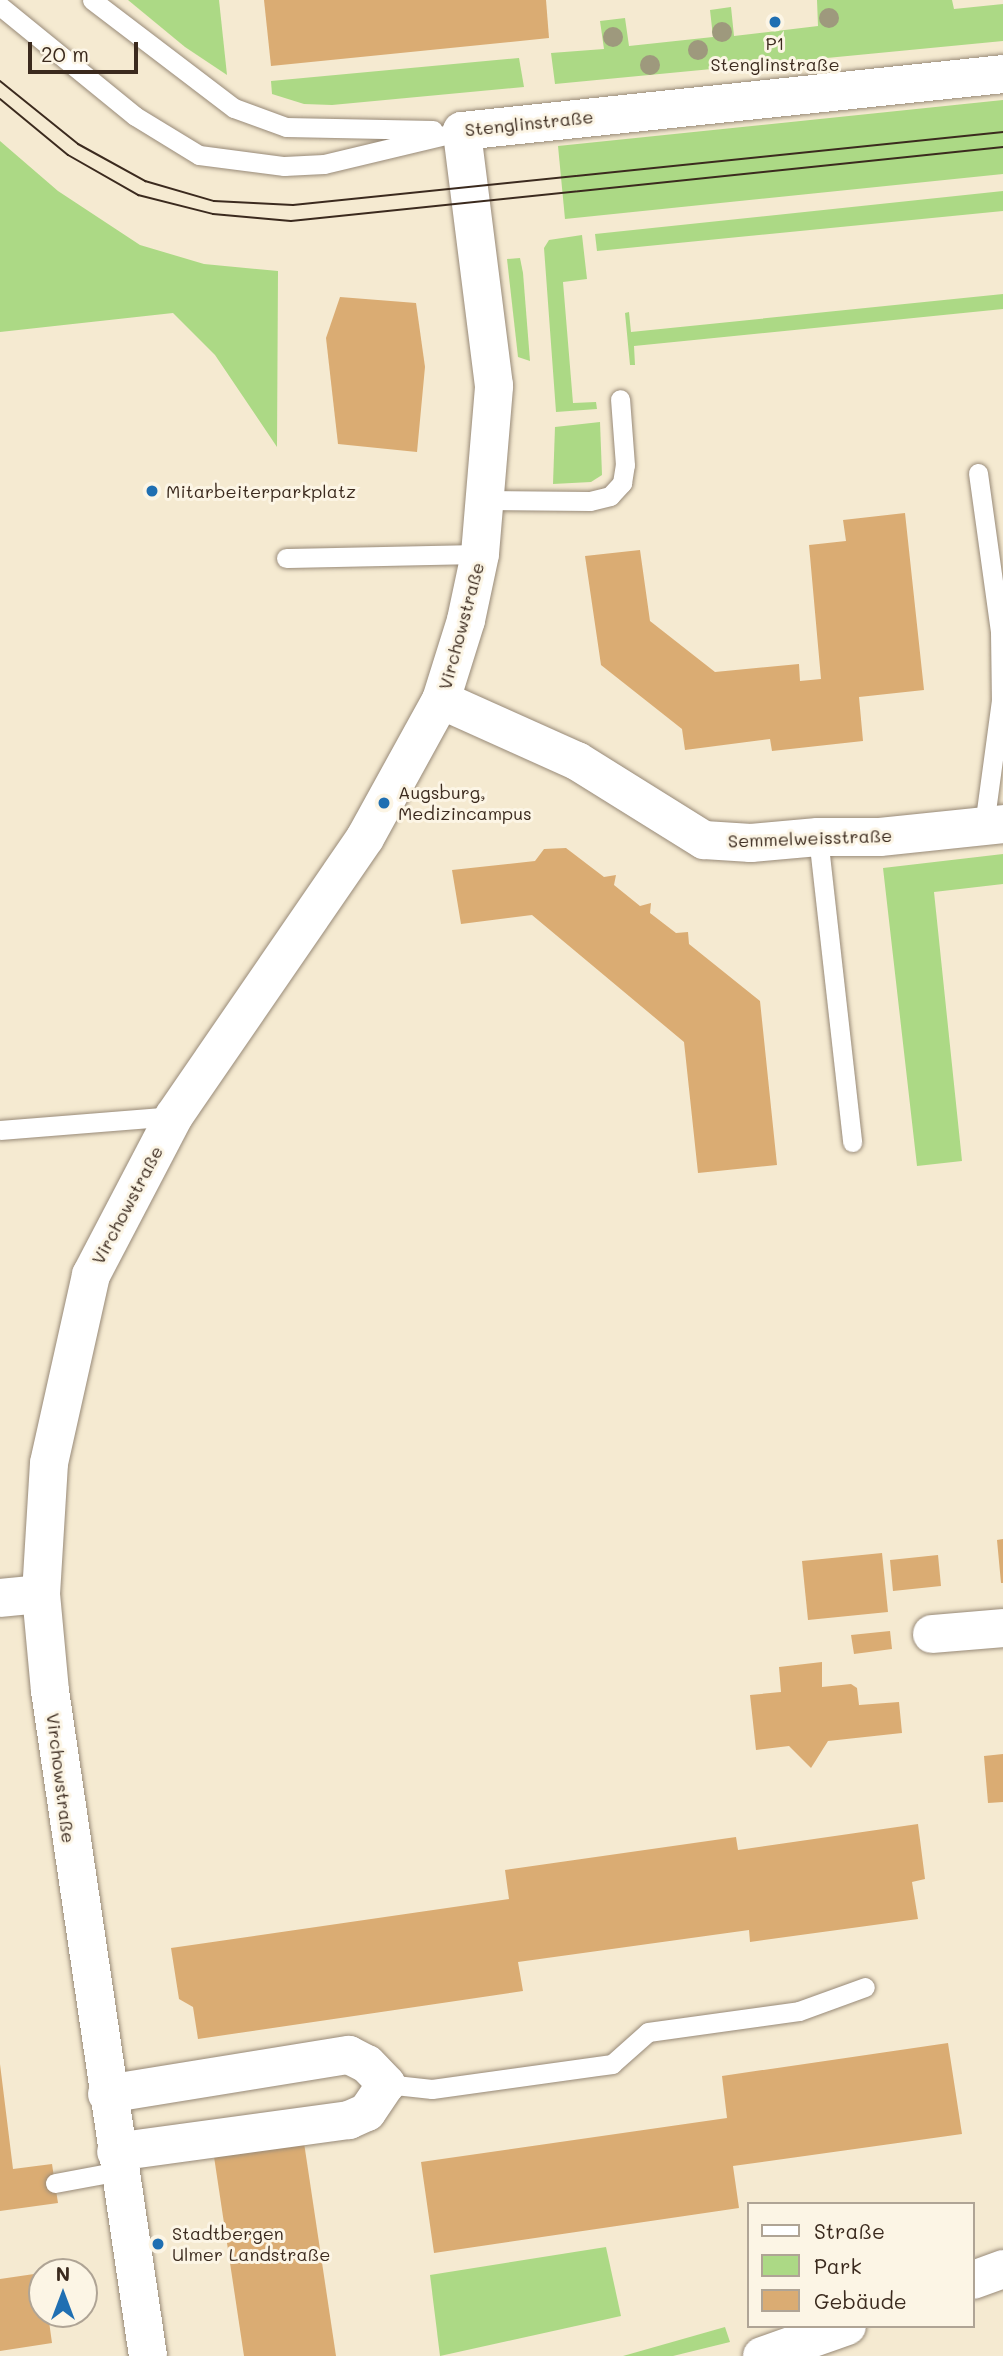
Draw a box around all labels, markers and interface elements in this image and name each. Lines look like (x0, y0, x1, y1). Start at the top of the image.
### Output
marker: P1 Stenglinstraße (767, 14, 783, 30)
scale bar (32, 28, 142, 72)
place label: P1 Stenglinstraße (710, 33, 840, 76)
text: 20 m (41, 40, 89, 67)
street label: Stenglinstraße (464, 106, 594, 140)
place label: Mitarbeiterparkplatz (166, 480, 356, 502)
marker: Mitarbeiterparkplatz (144, 483, 160, 499)
street label: Virchowstraße (434, 560, 488, 692)
place label: Augsburg, Medizincampus (398, 782, 532, 824)
marker: Augsburg, Medizincampus (376, 795, 392, 811)
street label: Semmelweisstraße (727, 824, 893, 852)
street label: Virchowstraße (87, 1142, 167, 1268)
street label: Virchowstraße (42, 1712, 80, 1844)
legend (748, 2202, 975, 2328)
text: Straße (814, 2217, 885, 2244)
place label: Stadtbergen Ulmer Landstraße (172, 2223, 330, 2266)
marker: Stadtbergen Ulmer Landstraße (150, 2236, 166, 2252)
text: Park (814, 2252, 862, 2279)
north arrow (28, 2258, 98, 2328)
text: N (56, 2261, 70, 2286)
text: Gebäude (814, 2287, 907, 2314)

